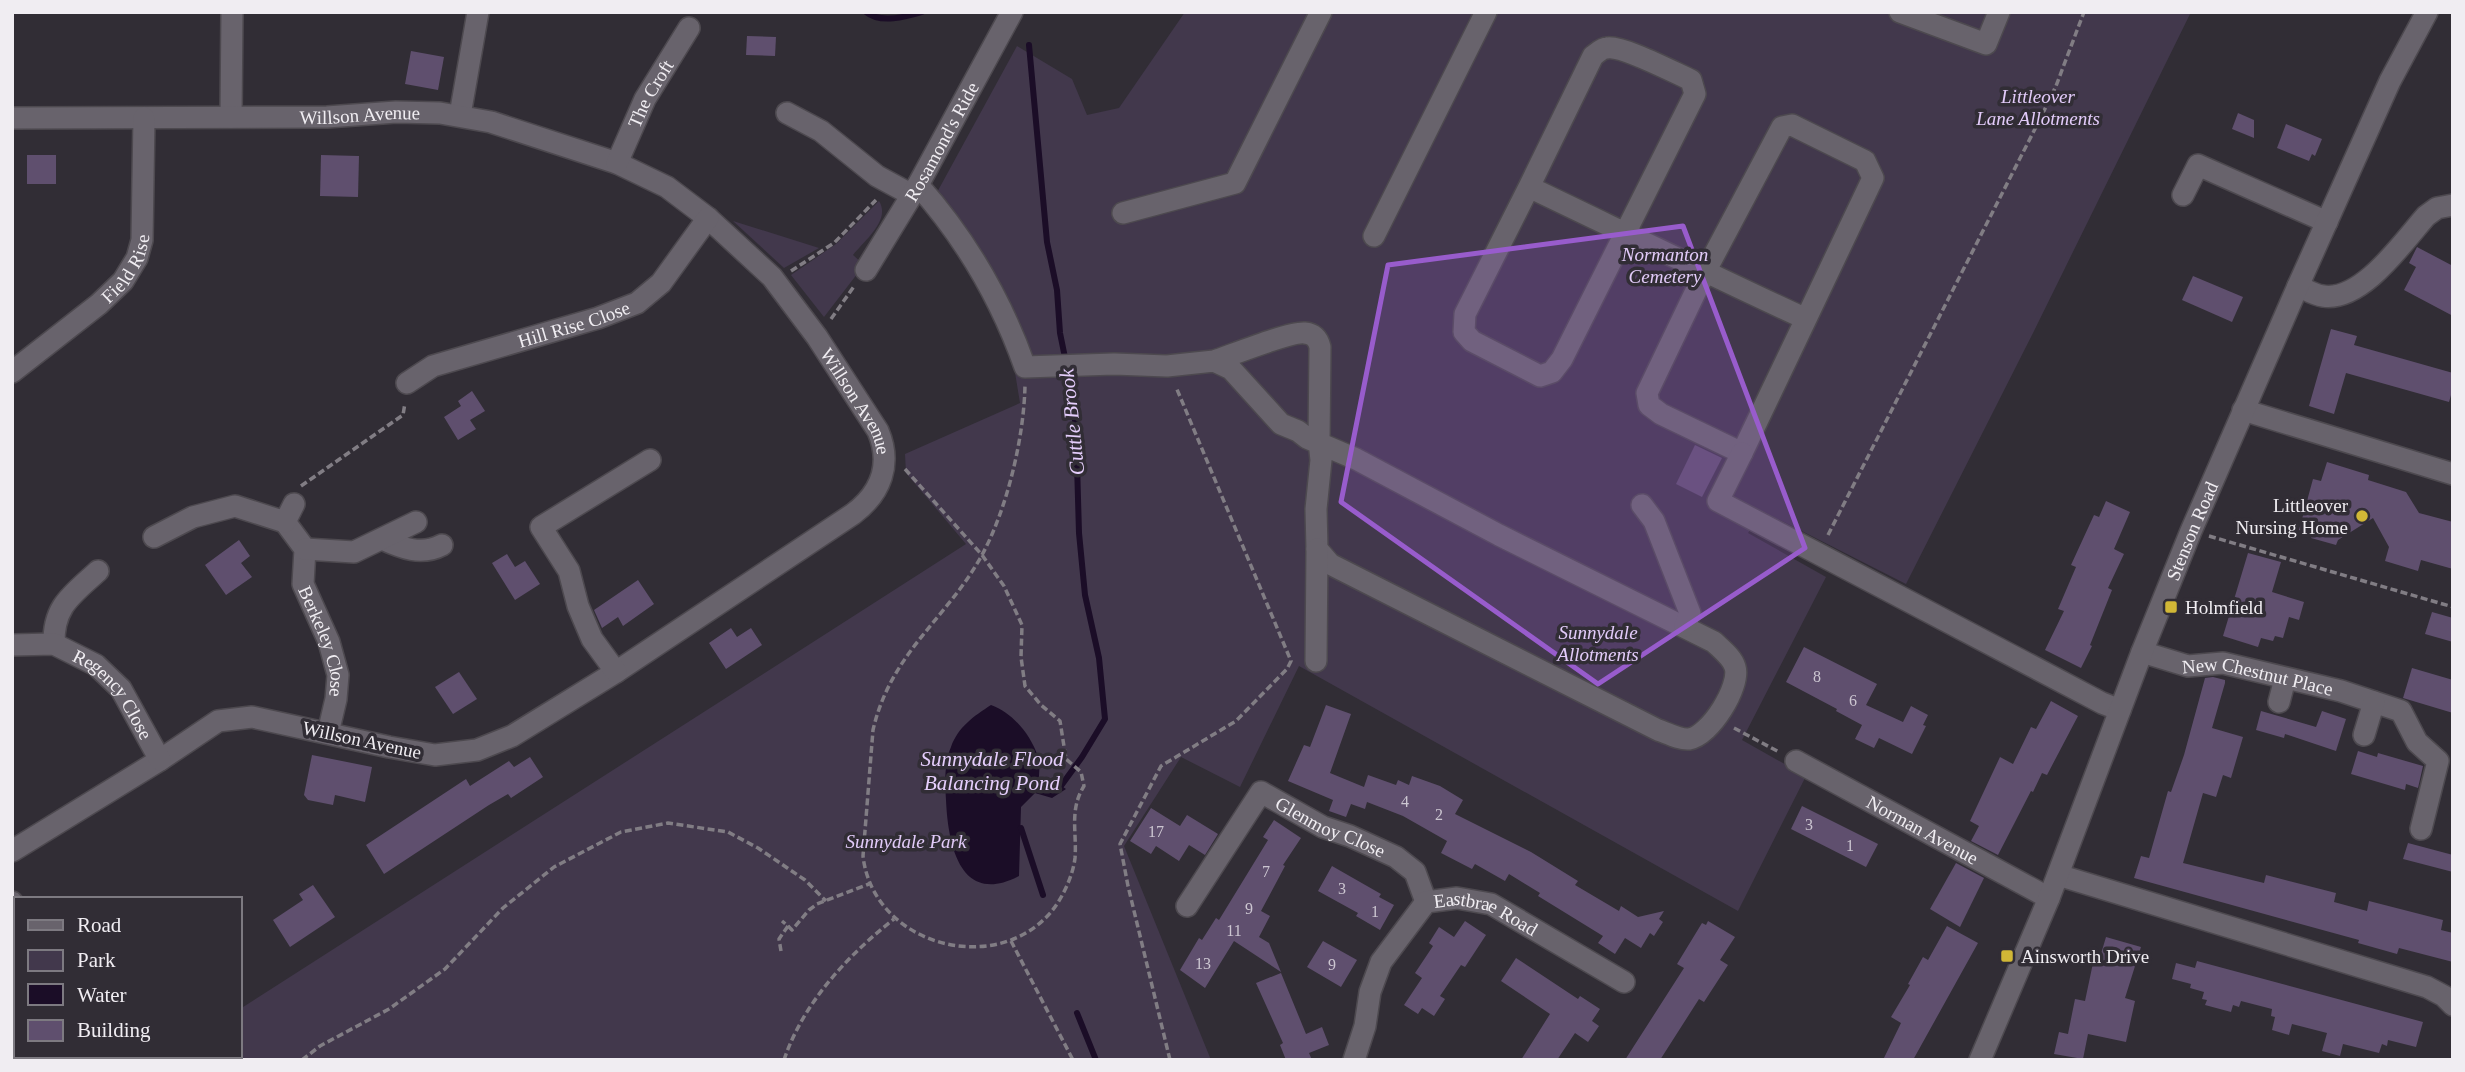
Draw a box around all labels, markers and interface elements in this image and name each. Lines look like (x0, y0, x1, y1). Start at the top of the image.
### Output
street label: The Croft (623, 55, 678, 131)
street label: Rosamond's Ride (900, 78, 982, 205)
park label: Littleover Lane Allotments (1975, 86, 2100, 129)
street label: Willson Avenue (300, 101, 420, 128)
street label: Field Rise (97, 234, 153, 307)
park label: Normanton Cemetery (1621, 244, 1708, 287)
street label: Hill Rise Close (515, 296, 633, 351)
street label: Willson Avenue (816, 344, 894, 456)
water label: Cuttle Brook (1054, 367, 1090, 477)
street label: Stenson Road (2162, 478, 2222, 583)
place label: Littleover Nursing Home (2236, 495, 2349, 538)
marker: Littleover Nursing Home (2354, 508, 2370, 524)
street label: Berkeley Close (295, 582, 349, 698)
place label: Holmfield (2185, 597, 2264, 618)
marker: Holmfield (2163, 599, 2179, 615)
park label: Sunnydale Allotments (1555, 622, 1639, 665)
street label: Regency Close (70, 645, 157, 743)
street label: New Chestnut Place (2181, 653, 2335, 699)
house number: 8 (1813, 668, 1821, 685)
house number: 6 (1849, 692, 1857, 709)
street label: Willson Avenue (301, 717, 423, 763)
water label: Sunnydale Flood Balancing Pond (921, 747, 1064, 795)
street label: Norman Avenue (1863, 791, 1982, 868)
street label: Glenmoy Close (1272, 792, 1389, 861)
house number: 4 (1401, 793, 1409, 810)
house number: 2 (1435, 806, 1443, 823)
house number: 3 (1805, 816, 1813, 833)
house number: 17 (1148, 823, 1164, 840)
park label: Sunnydale Park (846, 831, 967, 852)
house number: 1 (1846, 837, 1854, 854)
house number: 7 (1262, 863, 1270, 880)
house number: 3 (1338, 880, 1346, 897)
street label: Eastbrae Road (1432, 887, 1542, 940)
legend (14, 897, 242, 1058)
house number: 9 (1245, 900, 1253, 917)
house number: 1 (1371, 903, 1379, 920)
text: Road (77, 913, 122, 937)
house number: 11 (1226, 922, 1242, 939)
place label: Ainsworth Drive (2021, 946, 2149, 967)
text: Park (77, 948, 116, 972)
marker: Ainsworth Drive (1999, 948, 2015, 964)
house number: 13 (1195, 955, 1211, 972)
house number: 9 (1328, 956, 1336, 973)
text: Water (77, 983, 127, 1007)
text: Building (77, 1018, 151, 1042)

